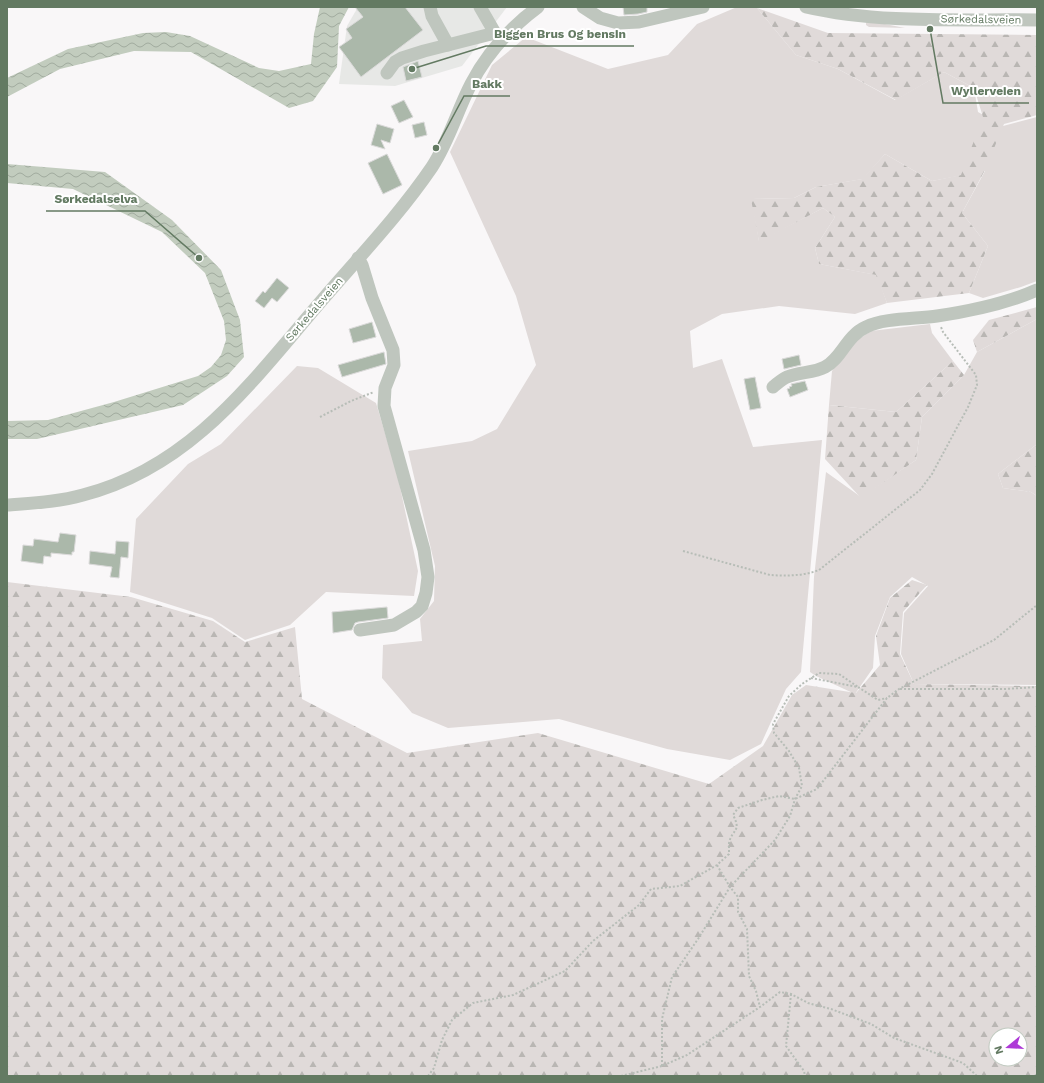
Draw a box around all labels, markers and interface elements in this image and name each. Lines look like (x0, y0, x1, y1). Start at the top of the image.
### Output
street label: Sørkedalsveien (940, 12, 1022, 27)
callout: Biggen Brus Og bensin (486, 22, 634, 46)
text: Biggen Brus Og bensin (494, 27, 626, 41)
callout: Bakk (464, 72, 510, 96)
text: Bakk (472, 77, 503, 91)
callout: Wyllerveien (943, 79, 1029, 103)
text: Wyllerveien (951, 84, 1021, 98)
callout: Sørkedalselva (46, 187, 145, 211)
text: Sørkedalselva (54, 192, 138, 206)
street label: Sørkedalsveien (283, 275, 346, 344)
north arrow (988, 1027, 1028, 1067)
text: N (992, 1044, 1006, 1056)

